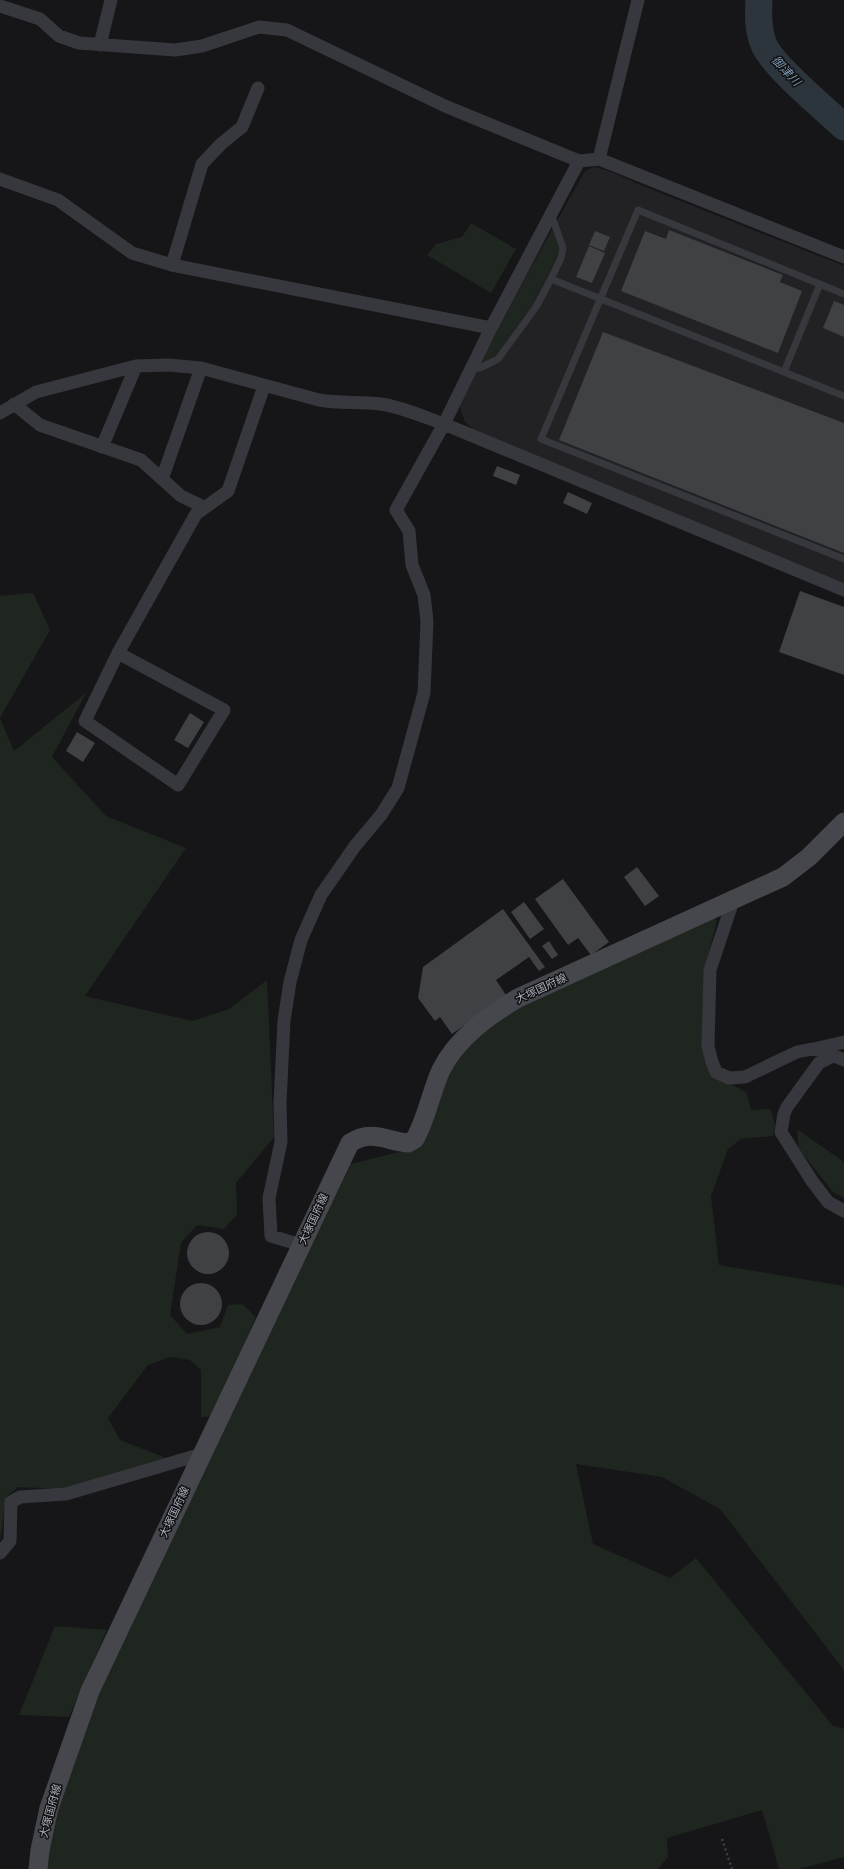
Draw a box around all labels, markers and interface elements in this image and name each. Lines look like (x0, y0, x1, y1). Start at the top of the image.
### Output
water label: 御津川 (769, 52, 805, 90)
street label: 大塚国府線 (513, 970, 569, 1006)
street label: 大塚国府線 (295, 1191, 331, 1247)
street label: 大塚国府線 (156, 1484, 192, 1540)
street label: 大塚国府線 (36, 1783, 64, 1839)

